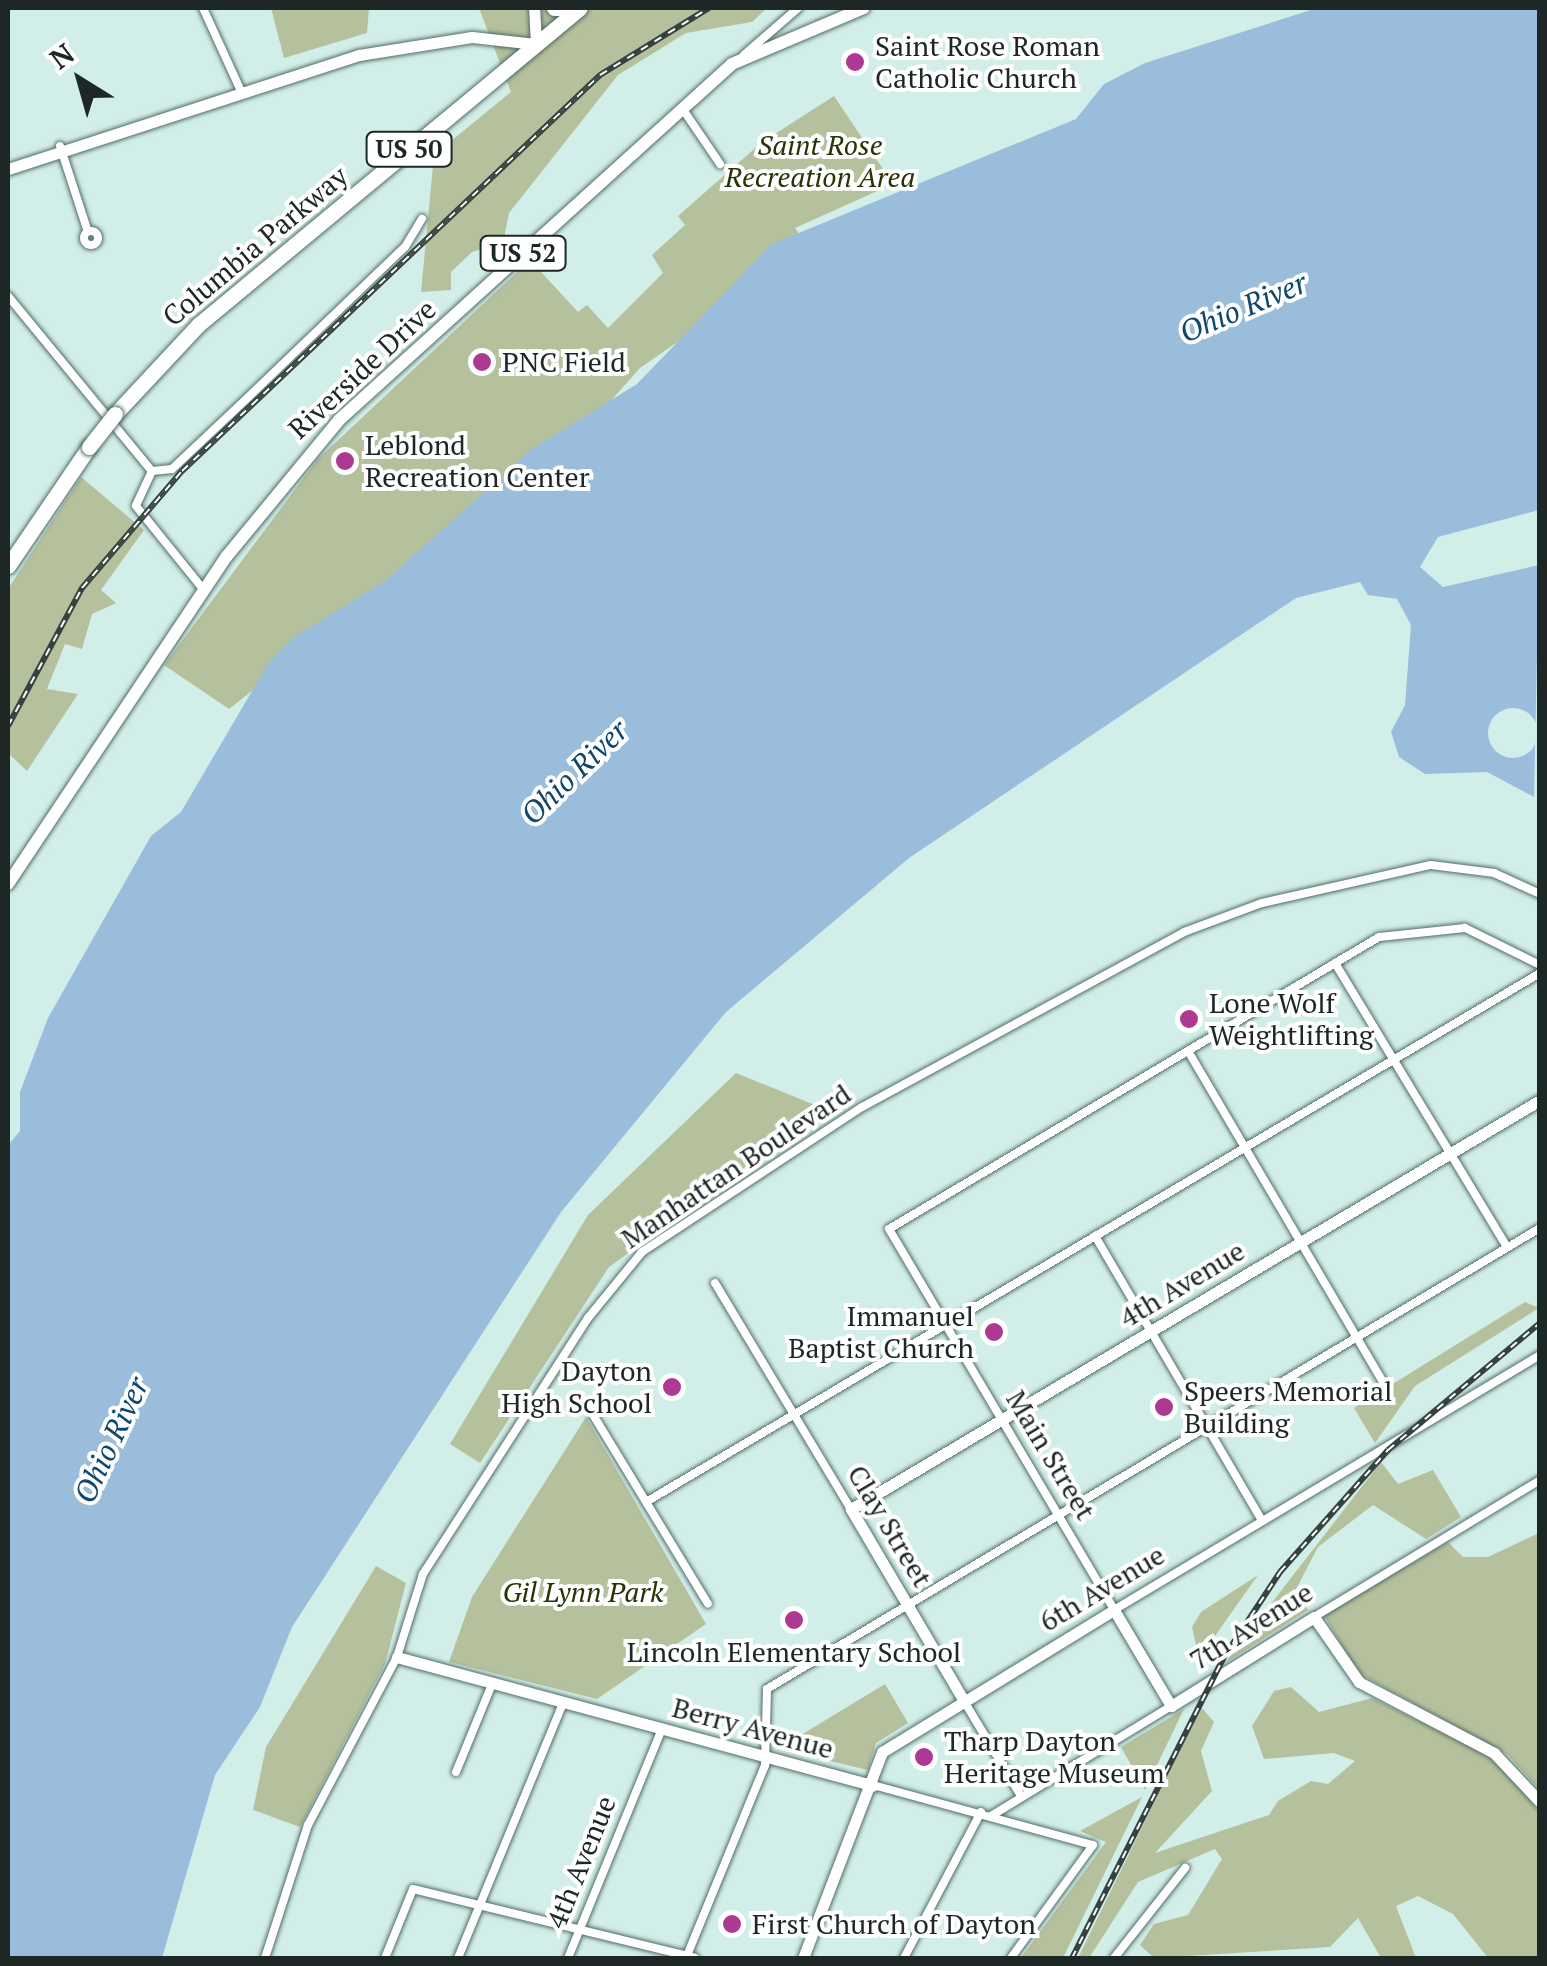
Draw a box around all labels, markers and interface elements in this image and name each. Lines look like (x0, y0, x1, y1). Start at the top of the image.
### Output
place label: Saint Rose Roman Catholic Church (875, 29, 1100, 95)
north arrow (30, 30, 130, 130)
text: N (42, 34, 81, 77)
marker: Saint Rose Roman Catholic Church (844, 51, 866, 73)
park label: Saint Rose Recreation Area (725, 128, 915, 194)
road number: US 50 (364, 129, 454, 169)
street label: Columbia Parkway (156, 159, 354, 333)
road number: US 52 (478, 233, 568, 273)
water label: Ohio River (1174, 264, 1312, 350)
street label: Riverside Drive (282, 292, 442, 446)
place label: PNC Field (502, 345, 626, 379)
marker: PNC Field (471, 351, 493, 373)
place label: Leblond Recreation Center (365, 428, 589, 494)
marker: Leblond Recreation Center (334, 450, 356, 472)
water label: Ohio River (513, 712, 635, 832)
place label: Lone Wolf Weightlifting (1209, 986, 1374, 1052)
marker: Lone Wolf Weightlifting (1178, 1008, 1200, 1030)
street label: Manhattan Boulevard (615, 1077, 857, 1255)
street label: 4th Avenue (1113, 1233, 1251, 1335)
place label: Immanuel Baptist Church (788, 1299, 974, 1365)
marker: Immanuel Baptist Church (983, 1321, 1005, 1343)
place label: Dayton High School (501, 1354, 652, 1420)
water label: Ohio River (66, 1371, 156, 1509)
place label: Speers Memorial Building (1184, 1374, 1392, 1440)
marker: Dayton High School (661, 1376, 683, 1398)
street label: Main Street (999, 1384, 1103, 1526)
marker: Speers Memorial Building (1153, 1396, 1175, 1418)
street label: Clay Street (841, 1459, 939, 1593)
street label: 6th Avenue (1033, 1537, 1171, 1639)
park label: Gil Lynn Park (503, 1575, 663, 1609)
street label: 7th Avenue (1183, 1575, 1319, 1677)
marker: Lincoln Elementary School (783, 1609, 805, 1631)
place label: Lincoln Elementary School (627, 1635, 961, 1669)
street label: Berry Avenue (669, 1690, 837, 1766)
place label: Tharp Dayton Heritage Museum (944, 1724, 1165, 1790)
marker: Tharp Dayton Heritage Museum (913, 1746, 935, 1768)
street label: 4th Avenue (539, 1791, 623, 1933)
place label: First Church of Dayton (752, 1907, 1036, 1941)
marker: First Church of Dayton (721, 1913, 743, 1935)

